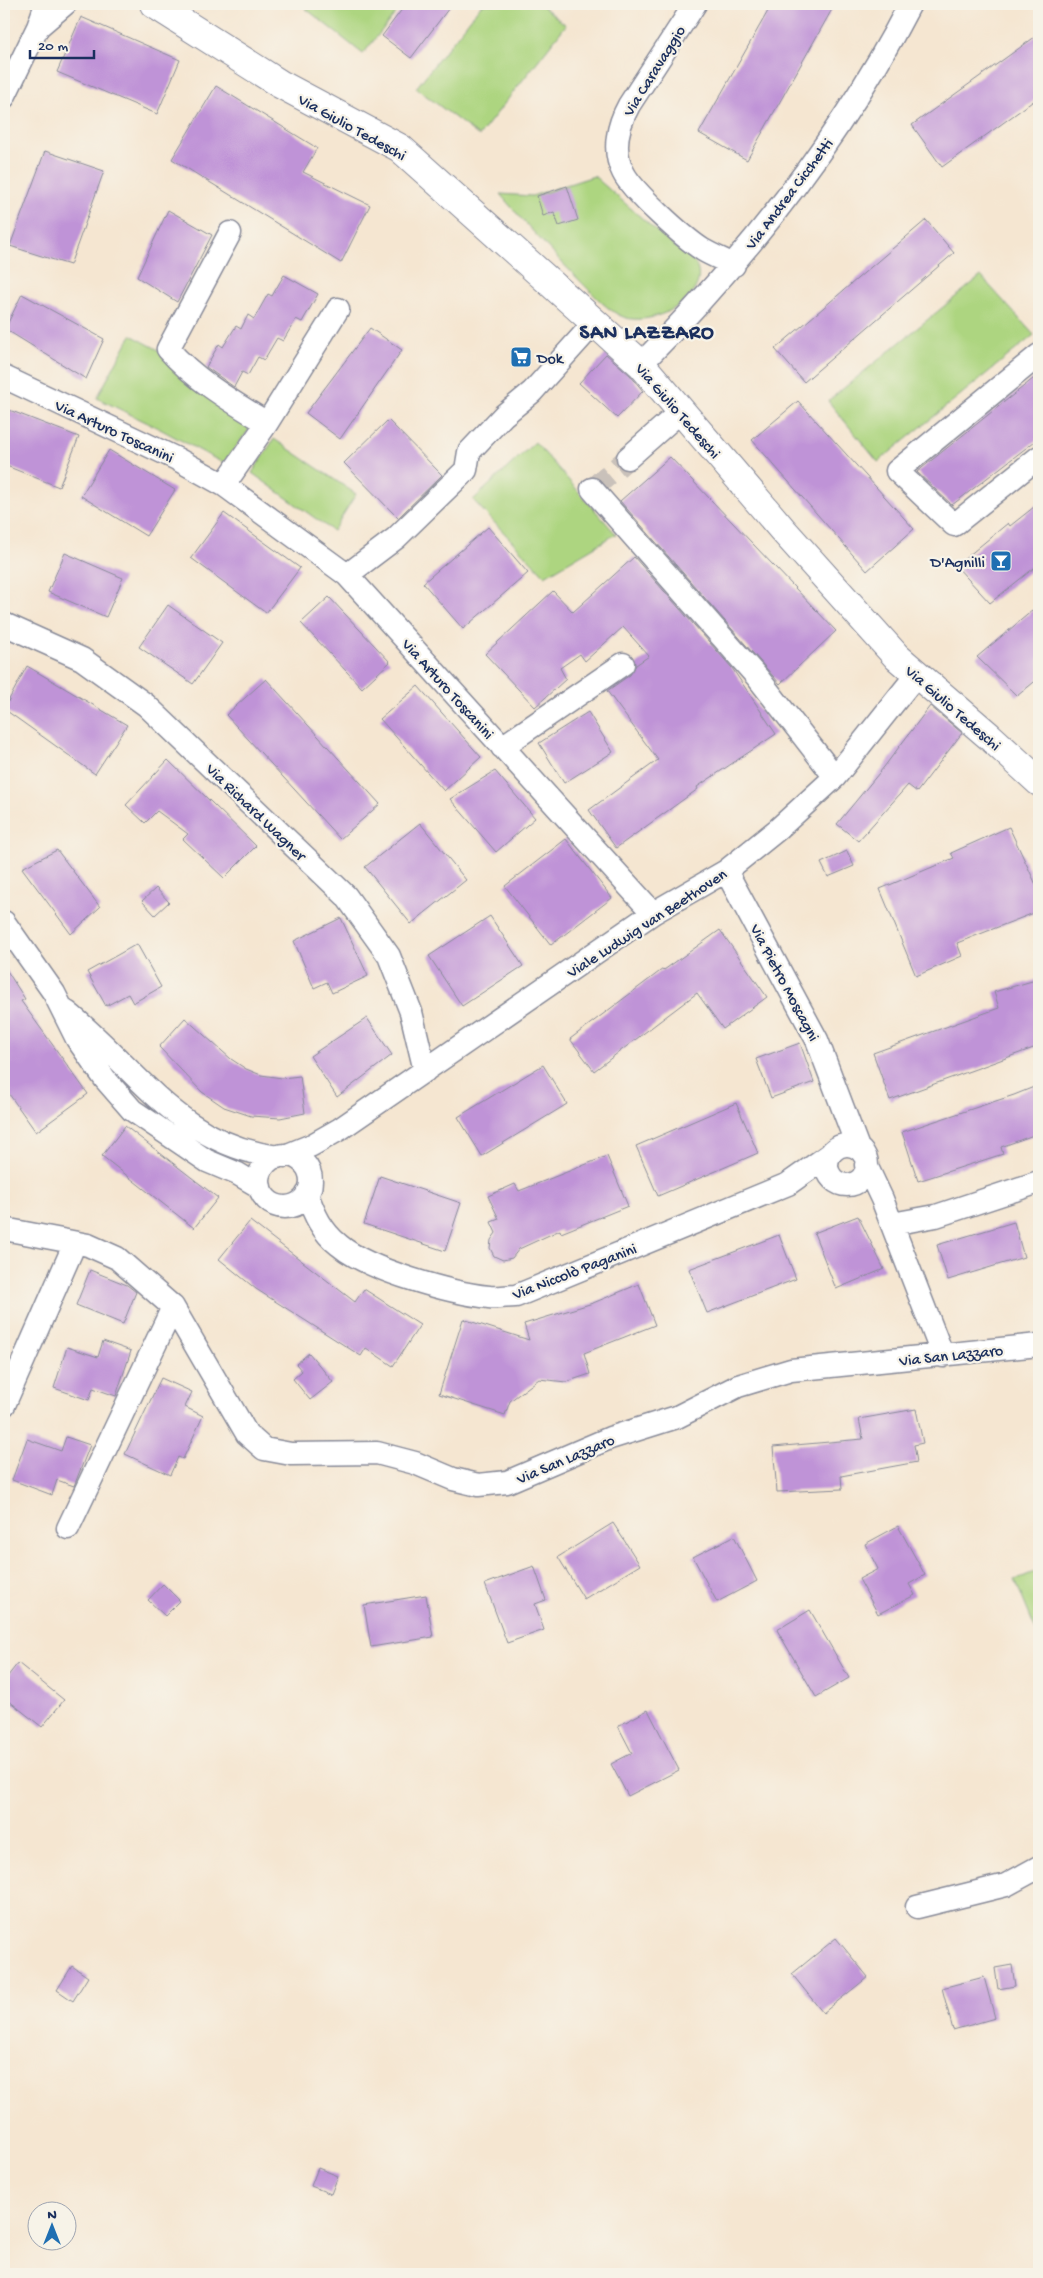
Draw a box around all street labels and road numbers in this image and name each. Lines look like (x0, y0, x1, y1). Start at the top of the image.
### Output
street label: Via Caravaggio (620, 23, 691, 121)
street label: Via Giulio Tedeschi (293, 91, 409, 167)
street label: Via Andrea Cicchetti (742, 136, 839, 255)
street label: Via Giulio Tedeschi (629, 360, 723, 464)
street label: Via Arturo Toscanini (50, 397, 176, 469)
street label: Via Arturo Toscanini (396, 635, 497, 745)
street label: Via Giulio Tedeschi (899, 662, 1003, 756)
street label: Via Richard Wagner (200, 760, 310, 867)
street label: Viale Ludwig van Beethoven (564, 866, 732, 984)
street label: Via Pietro Moscagni (744, 921, 822, 1045)
street label: Via Niccolò Paganini (509, 1241, 640, 1306)
street label: Via San Lazzaro (897, 1343, 1004, 1372)
street label: Via San Lazzaro (514, 1432, 618, 1491)

